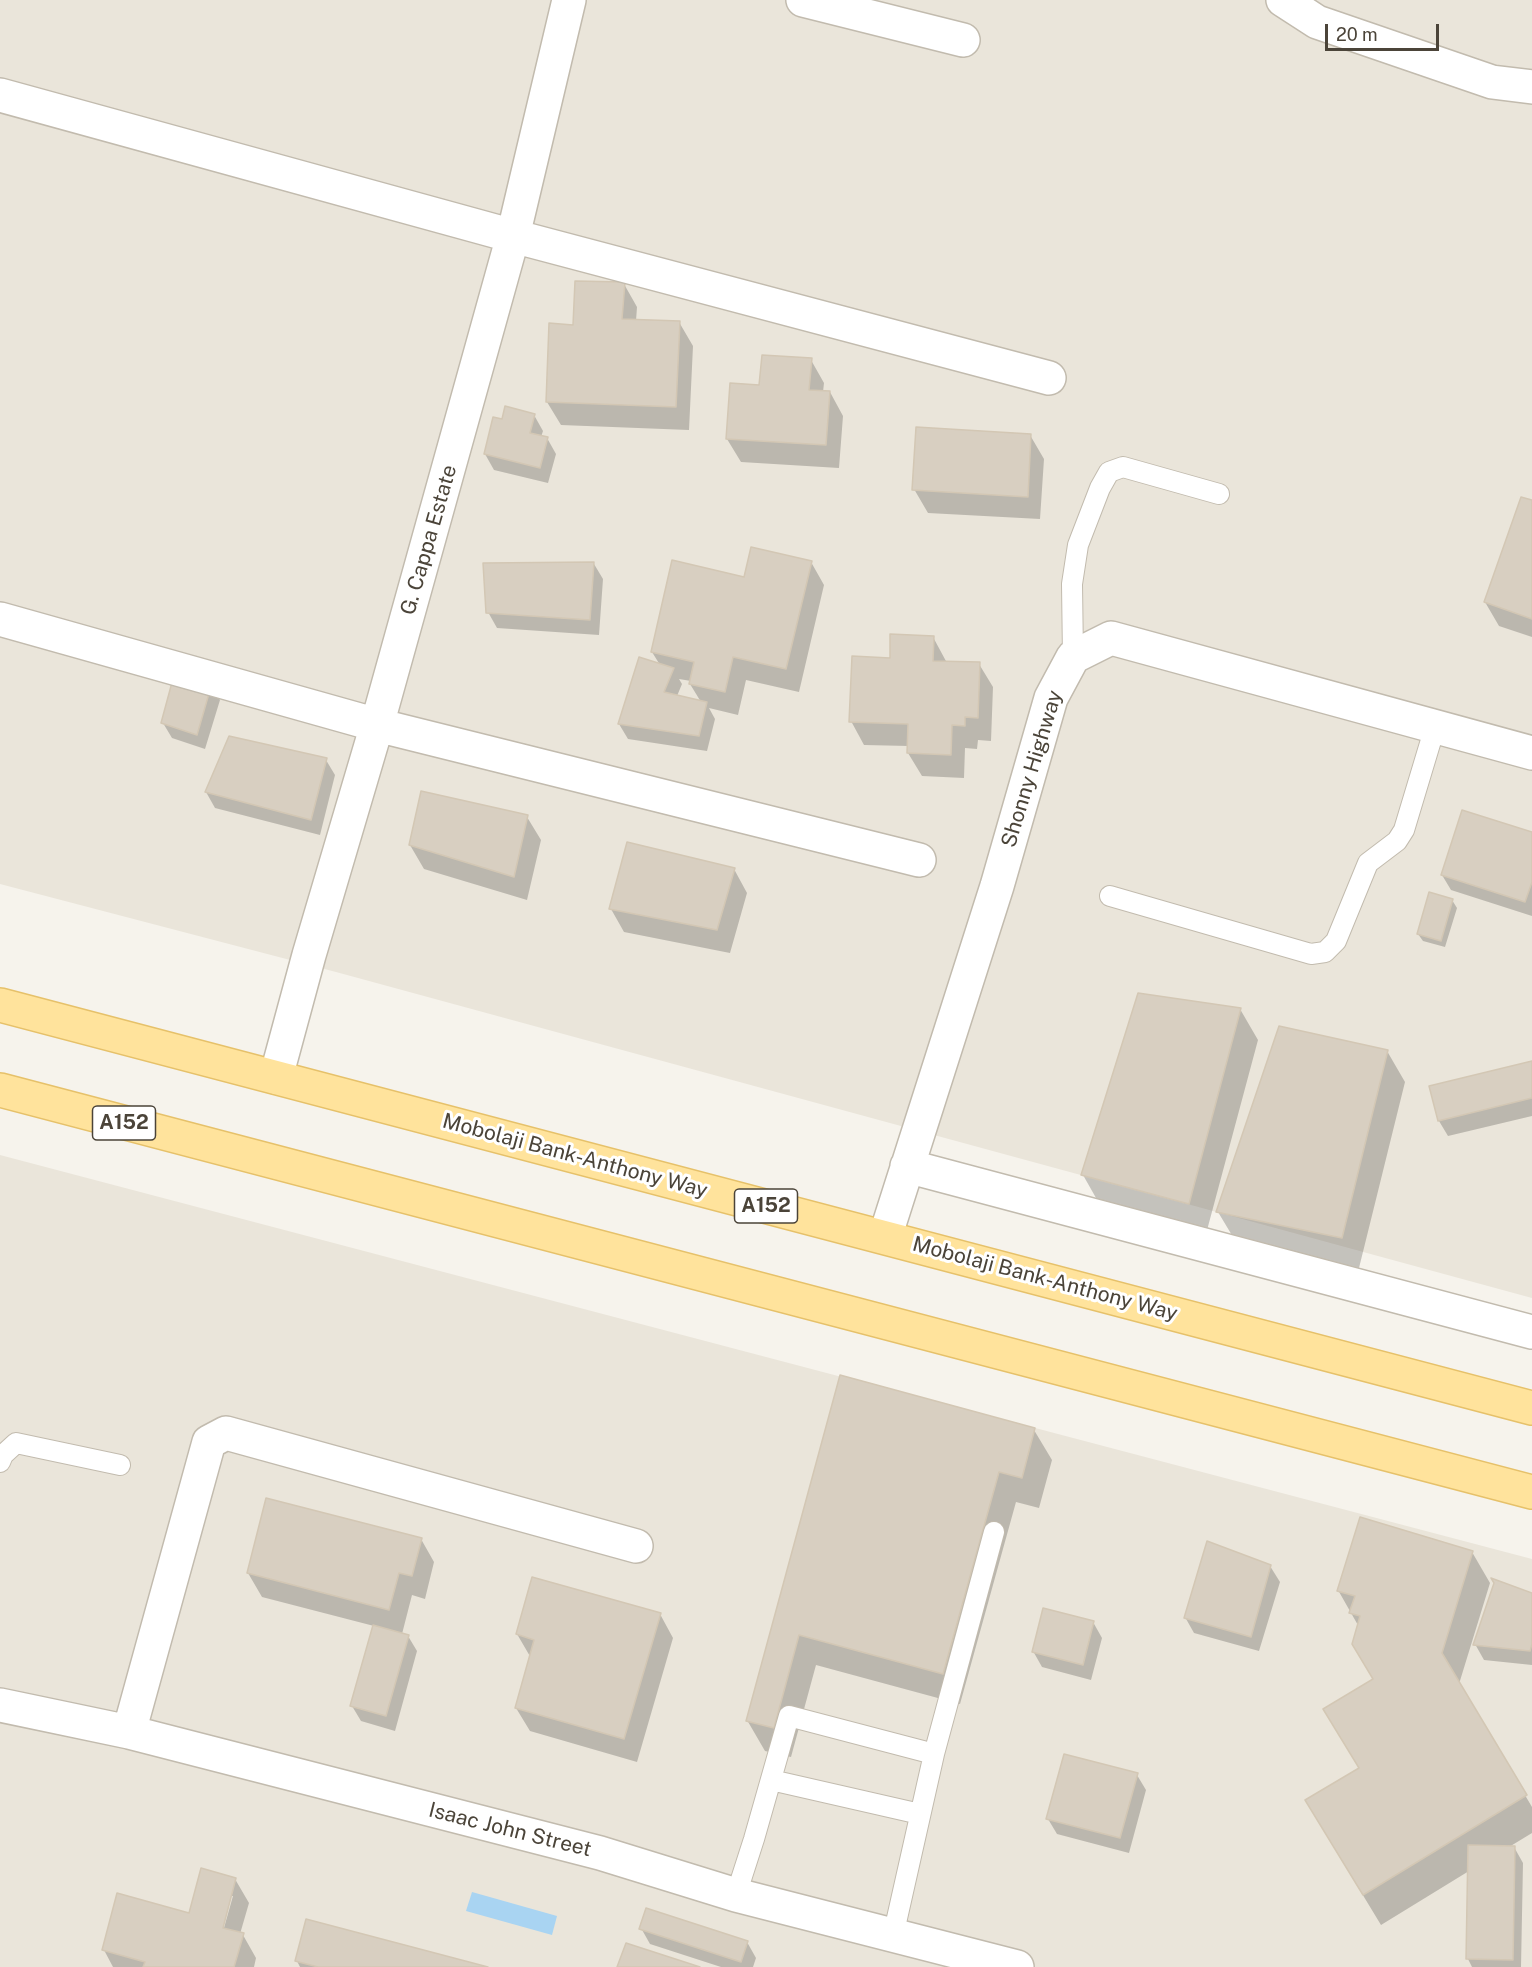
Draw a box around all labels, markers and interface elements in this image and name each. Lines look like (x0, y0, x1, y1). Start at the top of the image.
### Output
scale bar (1328, 12, 1442, 50)
text: 20 m (1336, 24, 1378, 45)
street label: G. Cappa Estate (396, 462, 462, 618)
street label: Shonny Highway (996, 687, 1068, 851)
road number: A152 (92, 1106, 156, 1140)
street label: Mobolaji Bank-Anthony Way (440, 1108, 710, 1204)
road number: A152 (734, 1189, 798, 1223)
street label: Mobolaji Bank-Anthony Way (910, 1231, 1180, 1327)
street label: Isaac John Street (426, 1798, 594, 1862)

